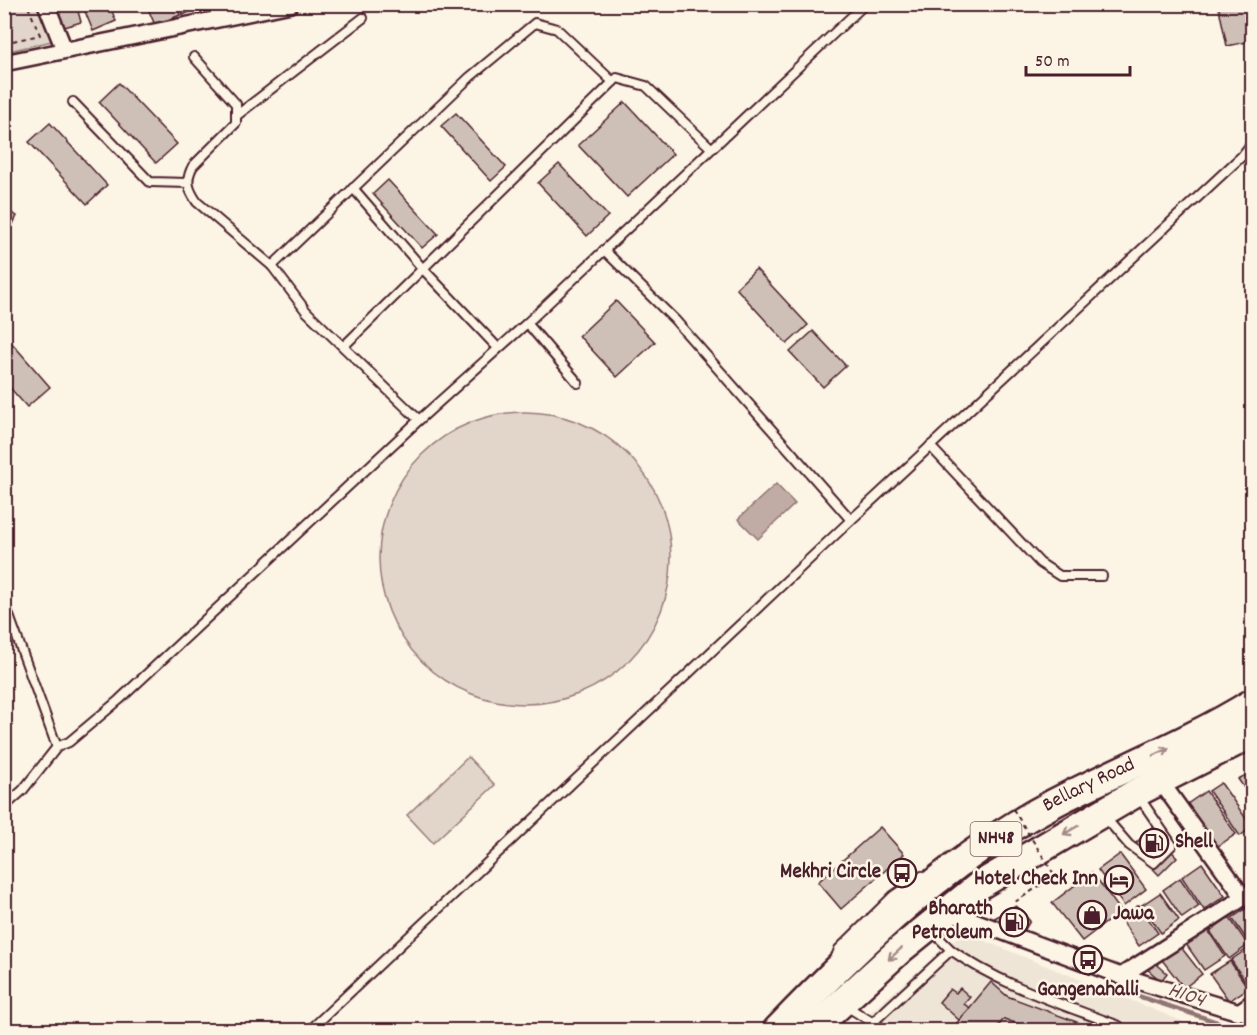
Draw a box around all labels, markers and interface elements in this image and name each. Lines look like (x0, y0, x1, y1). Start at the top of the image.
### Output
scale bar (1026, 39, 1130, 77)
text: 50 m (1035, 50, 1070, 75)
one-way arrow (1152, 745, 1170, 757)
street label: Bellary Road (1038, 751, 1140, 821)
road number: NH48 (970, 822, 1022, 856)
one-way arrow (1063, 824, 1080, 836)
fuel station icon: Shell (1138, 827, 1170, 859)
place label: Shell (1175, 828, 1214, 858)
bus stop icon: Mekhri Circle (886, 857, 918, 889)
place label: Mekhri Circle (780, 858, 881, 888)
hotel icon: Hotel Check Inn (1103, 864, 1135, 896)
place label: Hotel Check Inn (974, 865, 1098, 895)
place label: Bharath Petroleum (912, 895, 993, 949)
shop icon: Jawa (1076, 899, 1108, 931)
place label: Jawa (1113, 900, 1155, 930)
fuel station icon: Bharath Petroleum (998, 906, 1030, 938)
bus stop icon: Gangenahalli (1072, 944, 1104, 976)
one-way arrow (888, 947, 903, 961)
water label: H104 (1163, 975, 1210, 1017)
place label: Gangenahalli (1037, 976, 1139, 1006)

